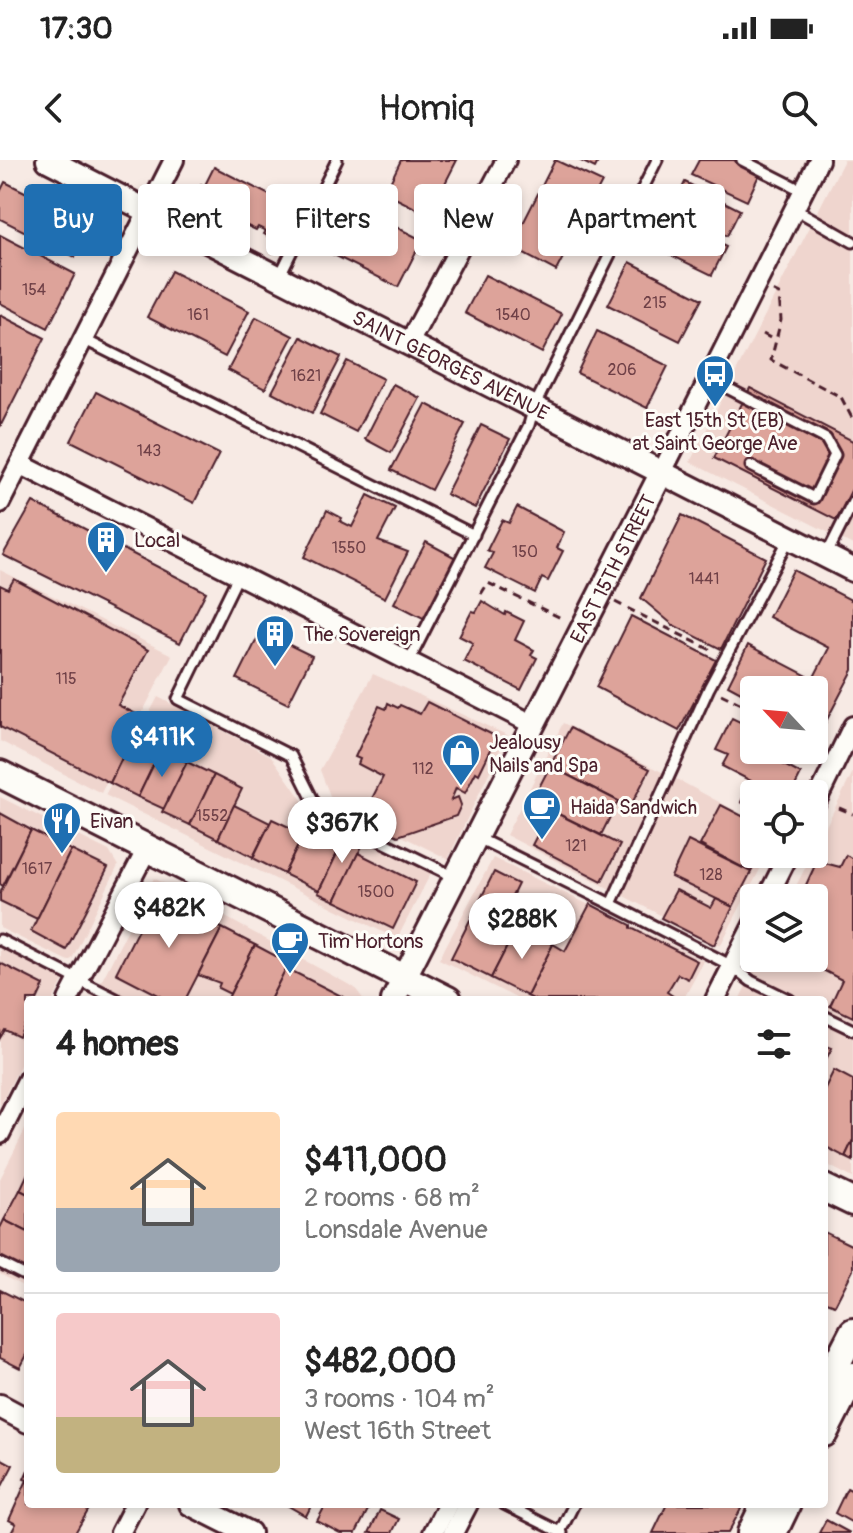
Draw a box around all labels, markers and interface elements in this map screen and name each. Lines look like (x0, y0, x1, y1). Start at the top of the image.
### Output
text: 17:30 (40, 10, 113, 47)
icon: back (32, 86, 76, 130)
text: Homiq (378, 86, 475, 131)
icon: search (777, 86, 821, 130)
chip: Buy (24, 184, 122, 256)
chip: Rent (138, 184, 250, 256)
chip: Filters (266, 184, 398, 256)
chip: New (414, 184, 522, 256)
chip: Apartment (538, 184, 725, 256)
house number: 154 (22, 280, 46, 300)
house number: 215 (643, 293, 667, 313)
house number: 161 (187, 305, 209, 325)
street label: SAINT GEORGES AVENUE (348, 305, 553, 426)
house number: 1540 (495, 305, 531, 325)
bus stop icon: East 15th St (EB) at Saint George Ave (694, 353, 736, 408)
house number: 206 (607, 360, 637, 380)
house number: 1621 (291, 366, 321, 386)
place label: East 15th St (EB) at Saint George Ave (633, 408, 798, 456)
house number: 143 (137, 441, 161, 461)
street label: EAST 15TH STREET (565, 490, 661, 648)
building icon: Local (85, 519, 127, 574)
place label: Local (134, 528, 180, 553)
house number: 1550 (332, 538, 366, 558)
house number: 150 (512, 542, 538, 562)
house number: 1441 (688, 569, 720, 589)
building icon: The Sovereign (254, 613, 296, 668)
place label: The Sovereign (303, 622, 420, 647)
house number: 115 (55, 669, 77, 689)
north arrow (740, 676, 828, 764)
map controls (740, 676, 828, 972)
pin: $411K (106, 711, 218, 779)
text: $411K (129, 721, 195, 753)
place label: Jealousy Nails and Spa (489, 730, 598, 778)
shop icon: Jealousy Nails and Spa (440, 732, 482, 787)
house number: 112 (412, 759, 434, 779)
button: locate (740, 780, 828, 868)
cafe icon: Haida Sandwich (521, 786, 563, 841)
place label: Haida Sandwich (570, 795, 697, 820)
pin: $367K (286, 797, 398, 865)
restaurant icon: Eivan (41, 800, 83, 855)
house number: 1552 (196, 806, 228, 826)
text: $367K (306, 807, 378, 839)
place label: Eivan (90, 809, 134, 834)
house number: 121 (565, 836, 587, 856)
house number: 1617 (22, 859, 53, 879)
house number: 128 (699, 865, 723, 885)
pin: $482K (113, 882, 225, 950)
house number: 1500 (358, 882, 394, 902)
button: layers (740, 884, 828, 972)
text: $482K (133, 892, 205, 924)
pin: $288K (466, 893, 578, 961)
text: $288K (487, 903, 557, 935)
cafe icon: Tim Hortons (269, 920, 311, 975)
place label: Tim Hortons (318, 929, 423, 954)
icon: filters (752, 1022, 796, 1066)
text: 4 homes (56, 1023, 178, 1066)
text: $411,000 (304, 1139, 447, 1182)
icon: home (120, 1144, 216, 1240)
text: 2 rooms · 68 m² (304, 1182, 480, 1214)
text: Lonsdale Avenue (304, 1214, 488, 1246)
text: $482,000 (304, 1340, 457, 1383)
icon: home (120, 1345, 216, 1441)
text: 3 rooms · 104 m² (304, 1383, 495, 1415)
text: West 16th Street (304, 1415, 491, 1447)

